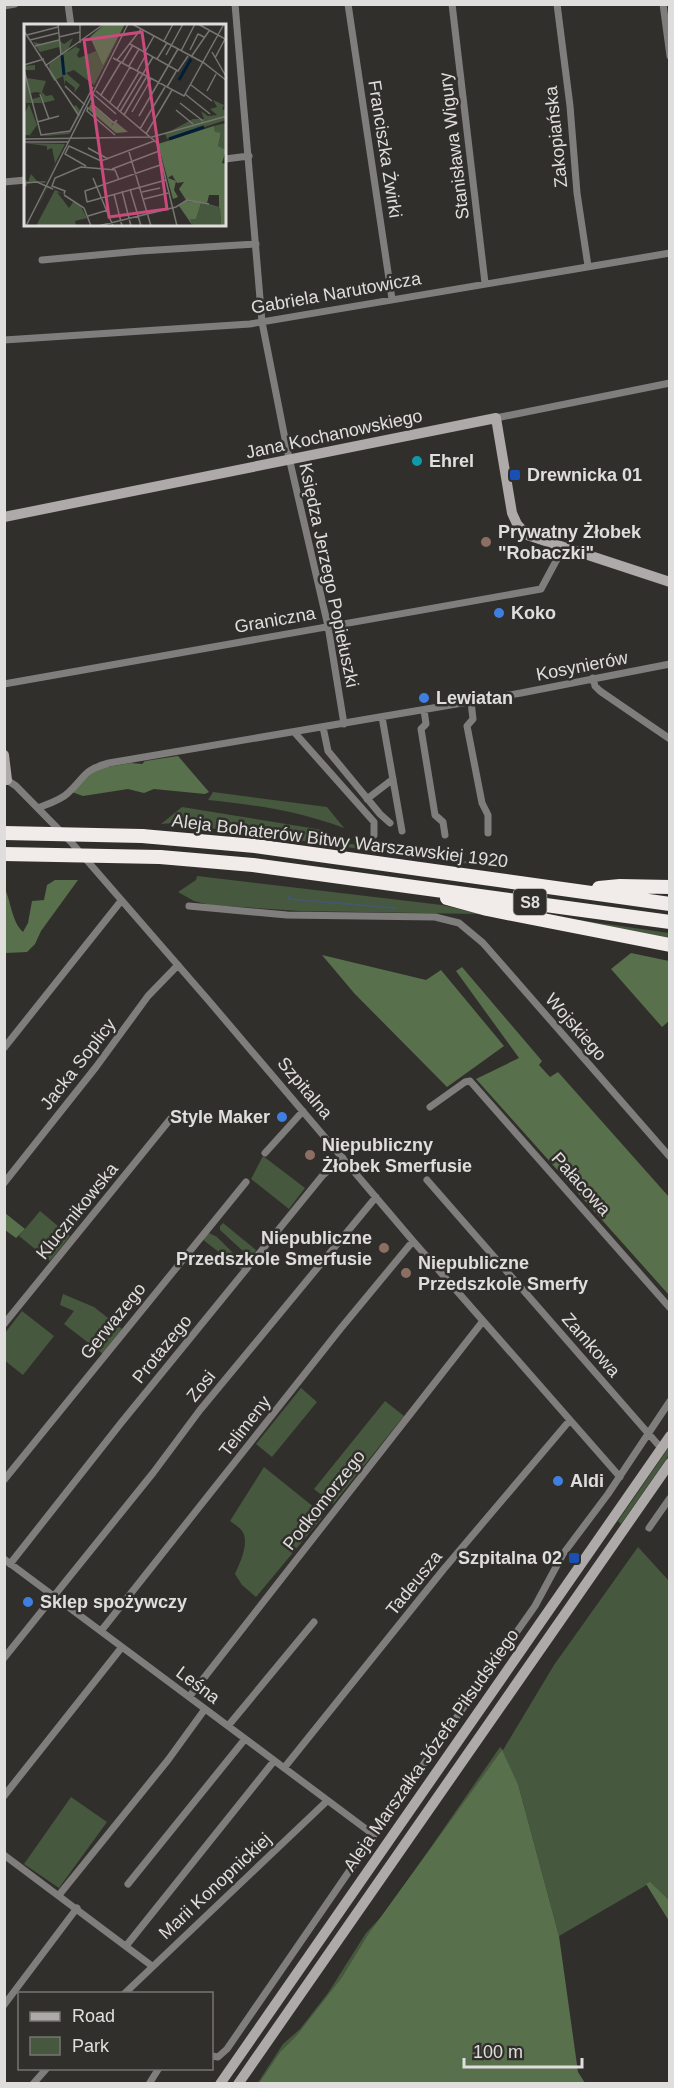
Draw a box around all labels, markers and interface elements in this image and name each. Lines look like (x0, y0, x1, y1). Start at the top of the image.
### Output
inset map (24, 24, 226, 226)
street label: Stanisława Wigury (435, 71, 473, 221)
street label: Franciszka Żwirki (364, 79, 406, 219)
street label: Zakopiańska (541, 84, 571, 189)
street label: Gabriela Narutowicza (250, 268, 423, 318)
street label: Jana Kochanowskiego (244, 405, 424, 463)
place label: Ehrel (429, 451, 474, 471)
marker: Ehrel (410, 454, 424, 468)
street label: Księdza Jerzego Popiełuszki (295, 461, 363, 689)
place label: Drewnicka 01 (527, 465, 642, 485)
marker: Drewnicka 01 (508, 468, 522, 482)
place label: Prywatny Żłobek "Robaczki" (498, 522, 642, 563)
marker: Prywatny Żłobek "Robaczki" (479, 535, 493, 549)
street label: Graniczna (233, 603, 318, 637)
place label: Koko (511, 603, 556, 623)
marker: Koko (492, 606, 506, 620)
street label: Kosynierów (534, 647, 631, 685)
place label: Lewiatan (436, 688, 513, 708)
marker: Lewiatan (417, 691, 431, 705)
street label: Aleja Bohaterów Bitwy Warszawskiej 1920 (171, 810, 509, 872)
road number: S8 (514, 889, 546, 915)
street label: Wojskiego (541, 989, 611, 1065)
street label: Jacka Soplicy (36, 1014, 120, 1114)
street label: Szpitalna (274, 1053, 337, 1124)
place label: Style Maker (170, 1107, 270, 1127)
marker: Style Maker (275, 1110, 289, 1124)
place label: Niepubliczny Żłobek Smerfusie (322, 1135, 472, 1176)
marker: Niepubliczny Żłobek Smerfusie (303, 1148, 317, 1162)
street label: Pałacowa (547, 1148, 615, 1220)
street label: Klucznikowska (32, 1158, 123, 1263)
place label: Niepubliczne Przedszkole Smerfusie (176, 1228, 372, 1269)
marker: Niepubliczne Przedszkole Smerfusie (377, 1241, 391, 1255)
place label: Niepubliczne Przedszkole Smerfy (418, 1253, 588, 1294)
marker: Niepubliczne Przedszkole Smerfy (399, 1266, 413, 1280)
street label: Gerwazego (76, 1279, 150, 1363)
street label: Zamkowa (558, 1309, 625, 1382)
street label: Protazego (128, 1311, 196, 1387)
street label: Zosi (183, 1366, 219, 1406)
street label: Telimeny (215, 1392, 275, 1460)
street label: Podkomorzego (279, 1446, 369, 1554)
place label: Aldi (570, 1471, 604, 1491)
marker: Aldi (551, 1474, 565, 1488)
street label: Tadeusza (382, 1546, 447, 1619)
place label: Szpitalna 02 (458, 1548, 562, 1568)
marker: Szpitalna 02 (567, 1551, 581, 1565)
place label: Sklep spożywczy (40, 1592, 187, 1612)
marker: Sklep spożywczy (21, 1595, 35, 1609)
street label: Aleja Marszałka Józefa Piłsudskiego (339, 1625, 523, 1875)
street label: Leśna (172, 1662, 224, 1708)
street label: Marii Konopnickiej (155, 1829, 275, 1943)
legend (18, 1992, 213, 2070)
text: Road (72, 2006, 115, 2026)
scale bar (464, 2031, 582, 2069)
text: Park (72, 2036, 110, 2056)
text: 100 m (473, 2042, 523, 2062)

